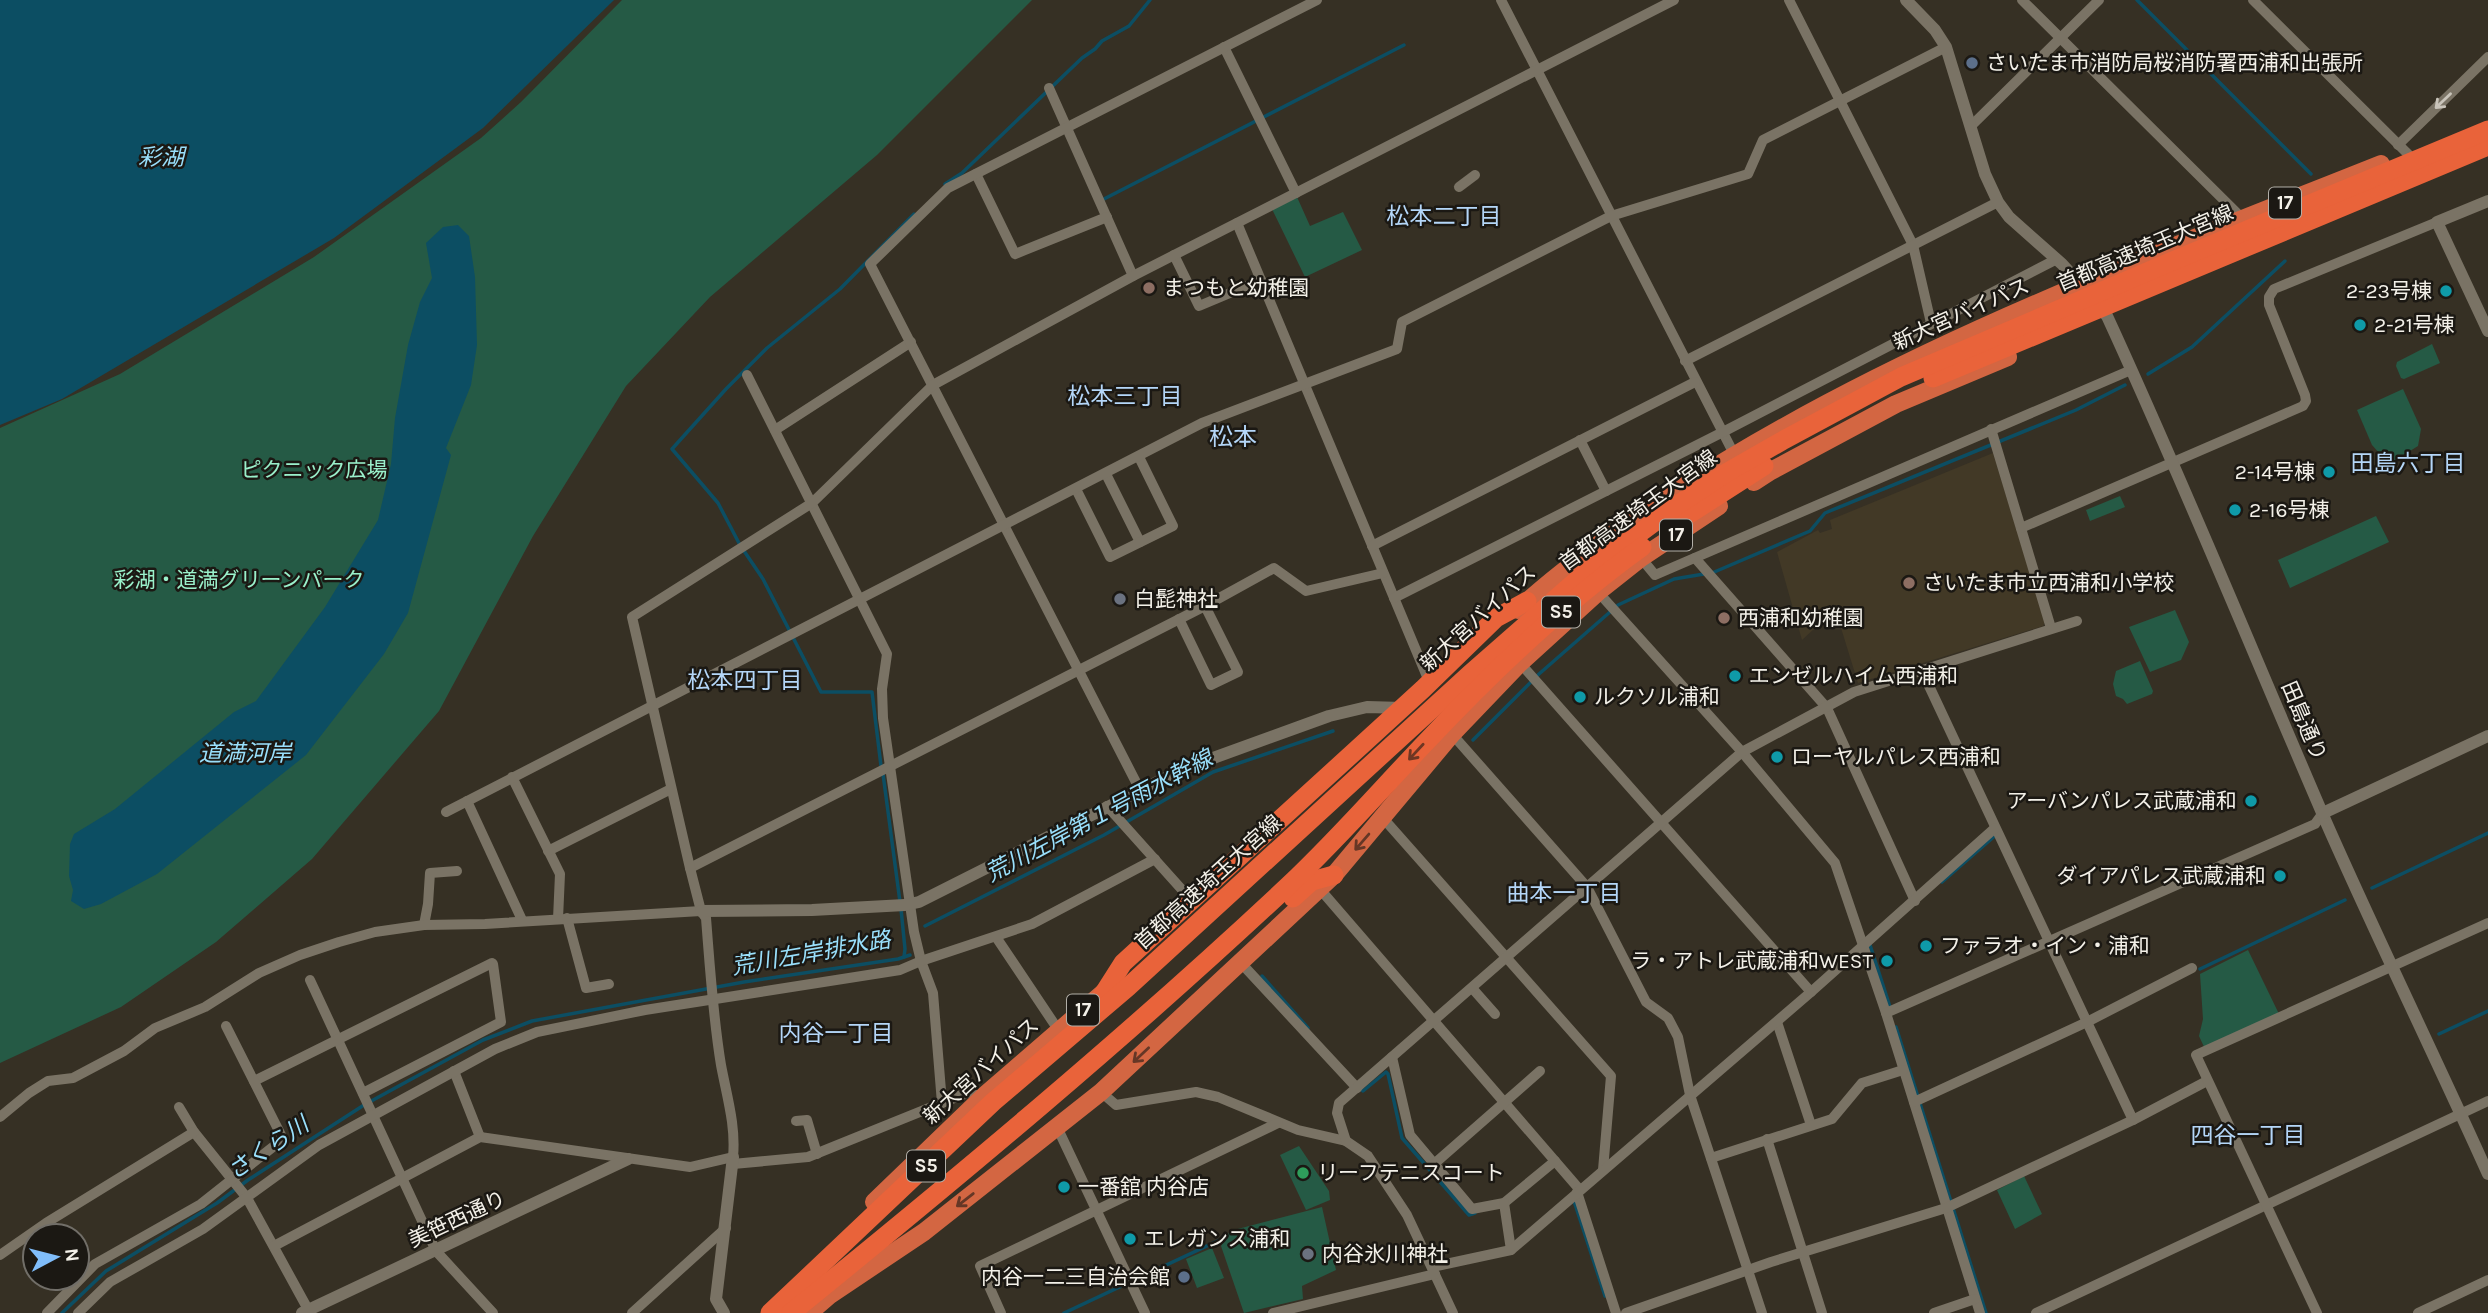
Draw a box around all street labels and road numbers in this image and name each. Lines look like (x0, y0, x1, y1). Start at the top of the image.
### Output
road number: 17 (2269, 188, 2301, 218)
street label: 首都高速埼玉大宮線 (2053, 200, 2237, 296)
street label: 新大宮バイパス (1889, 273, 2033, 355)
street label: 首都高速埼玉大宮線 (1554, 445, 1722, 575)
road number: 17 (1660, 520, 1692, 550)
street label: 新大宮バイパス (1416, 560, 1540, 676)
road number: S5 (1542, 596, 1580, 628)
street label: 田島通り (2277, 678, 2331, 764)
street label: 首都高速埼玉大宮線 (1130, 810, 1286, 954)
road number: 17 (1067, 994, 1099, 1026)
street label: 新大宮バイパス (919, 1013, 1043, 1129)
road number: S5 (907, 1150, 945, 1182)
street label: 美笹西通り (404, 1186, 510, 1252)

